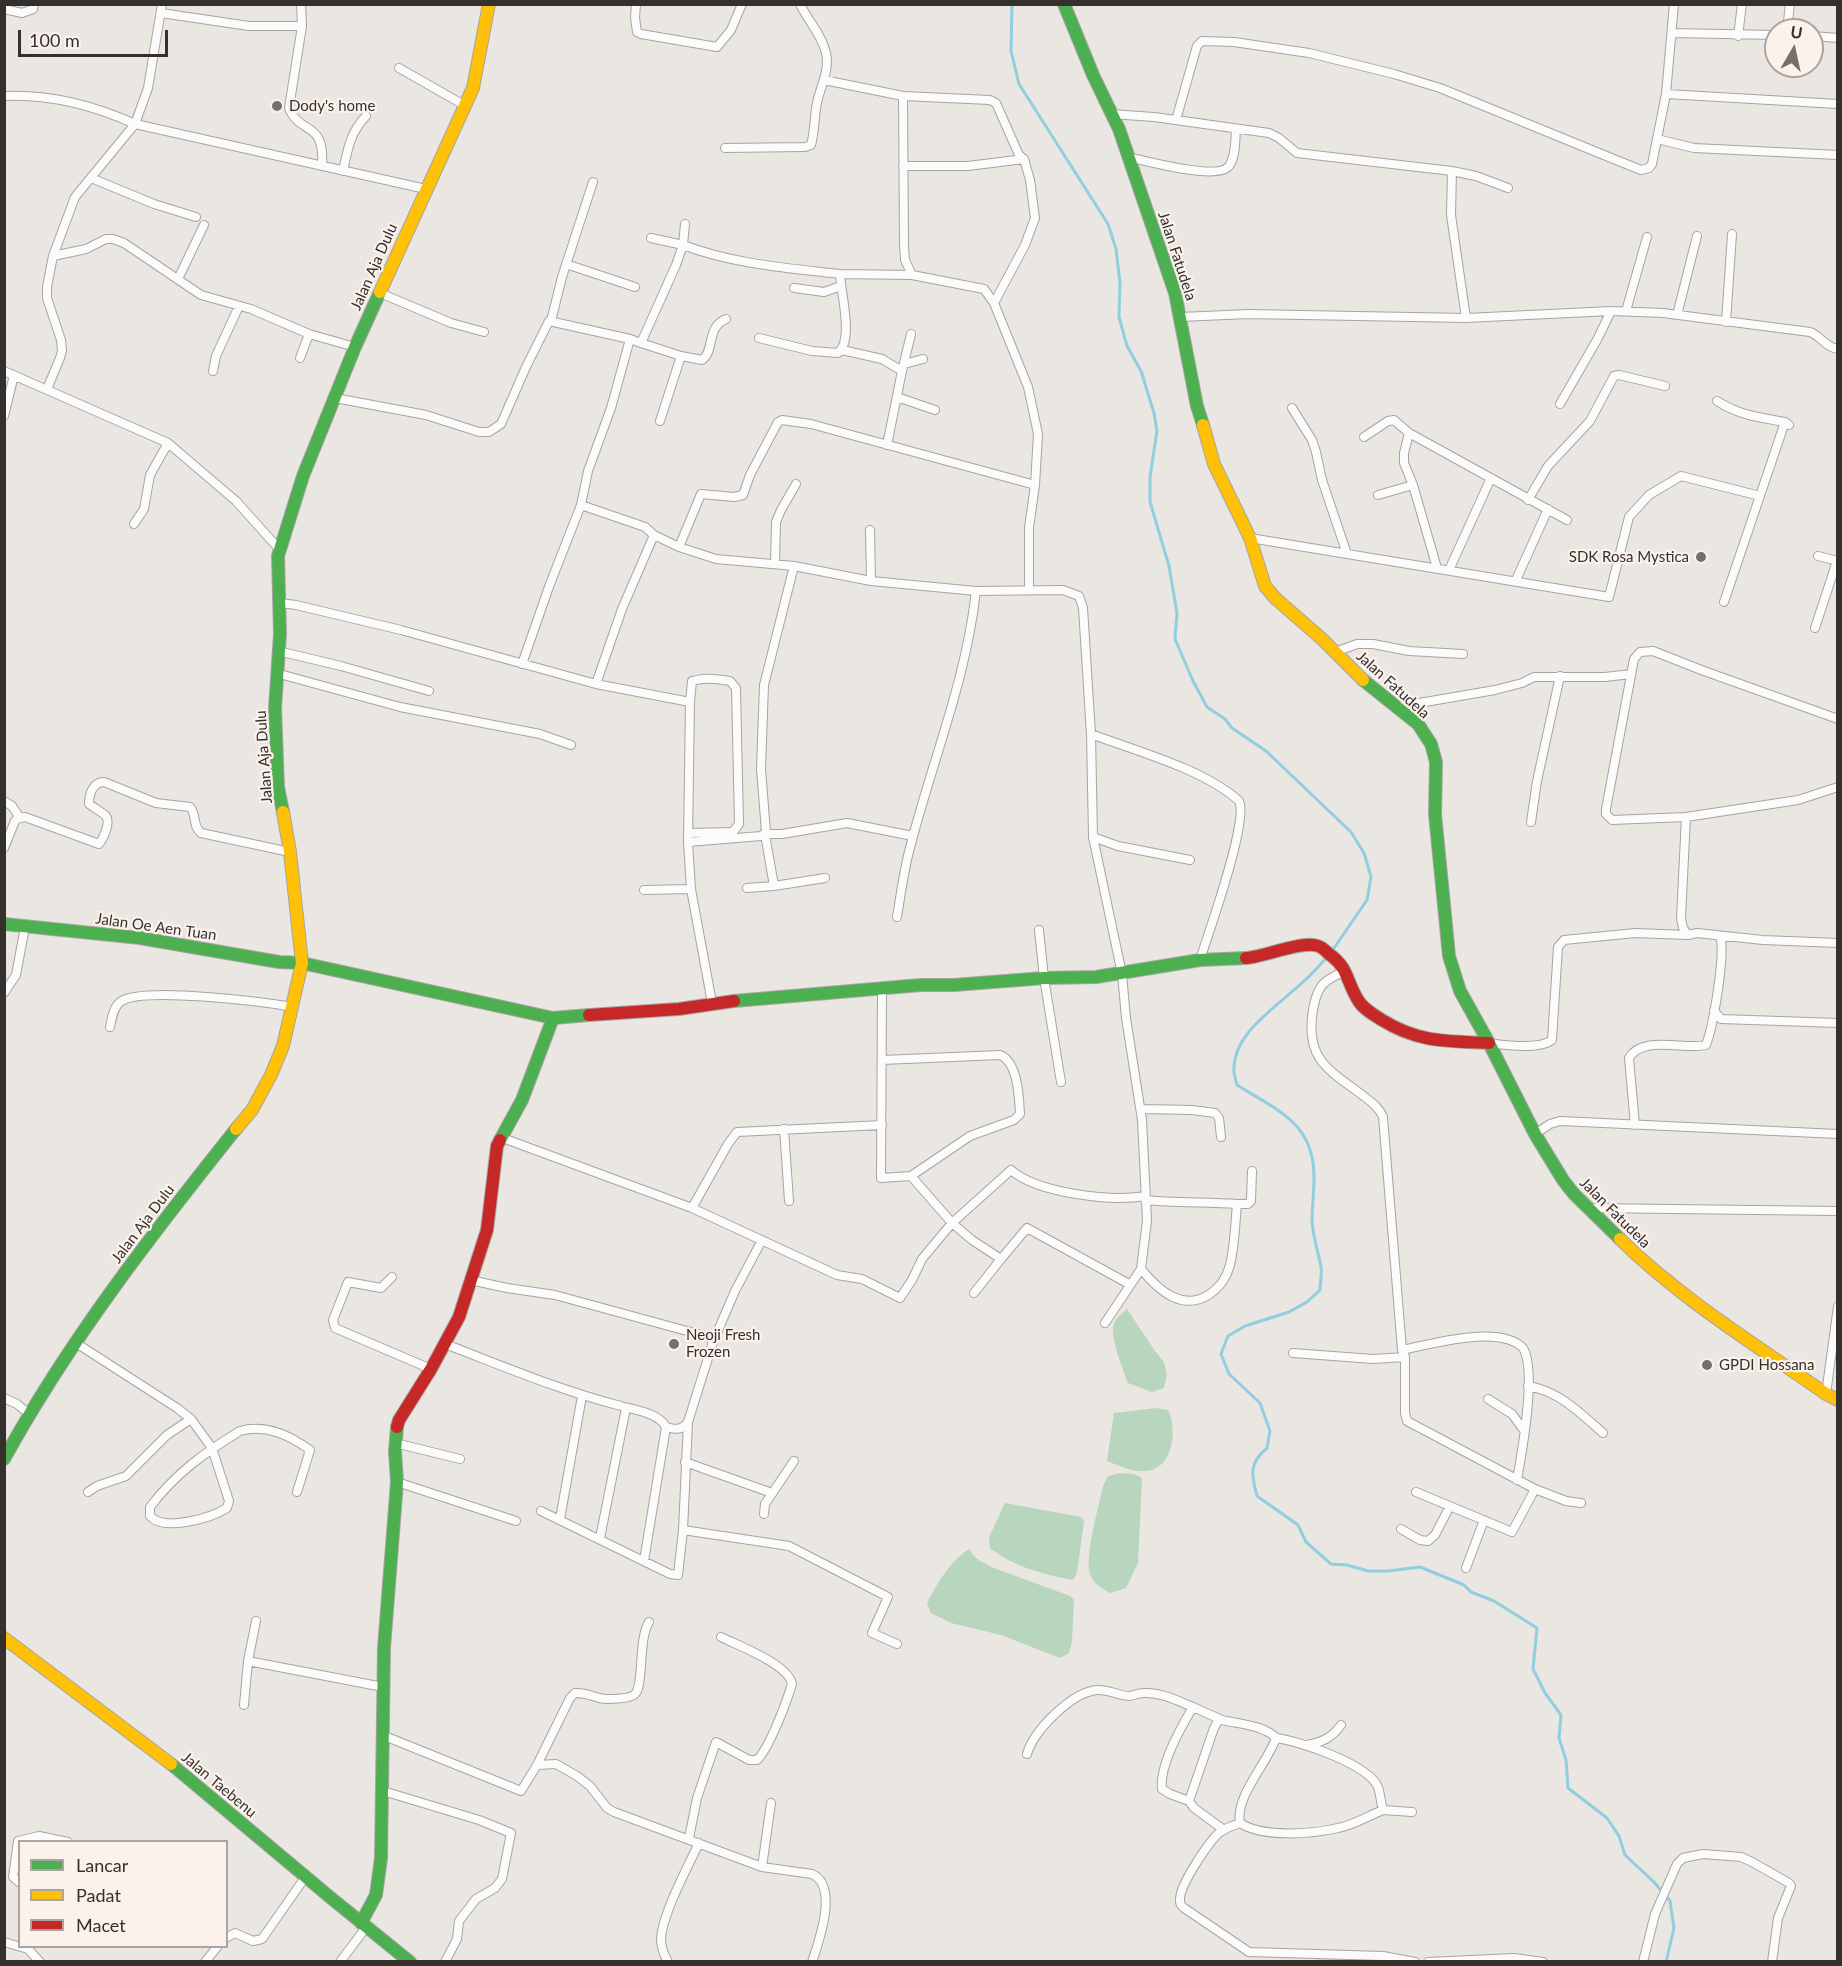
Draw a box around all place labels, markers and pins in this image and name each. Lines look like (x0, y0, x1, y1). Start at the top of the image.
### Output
place label: Dody's home (289, 97, 375, 115)
marker: Dody's home (270, 99, 284, 113)
place label: SDK Rosa Mystica (1569, 548, 1689, 566)
marker: SDK Rosa Mystica (1694, 550, 1708, 564)
place label: Neoji Fresh Frozen (686, 1326, 760, 1361)
marker: Neoji Fresh Frozen (667, 1337, 681, 1351)
place label: GPDI Hossana (1719, 1356, 1814, 1374)
marker: GPDI Hossana (1700, 1358, 1714, 1372)

